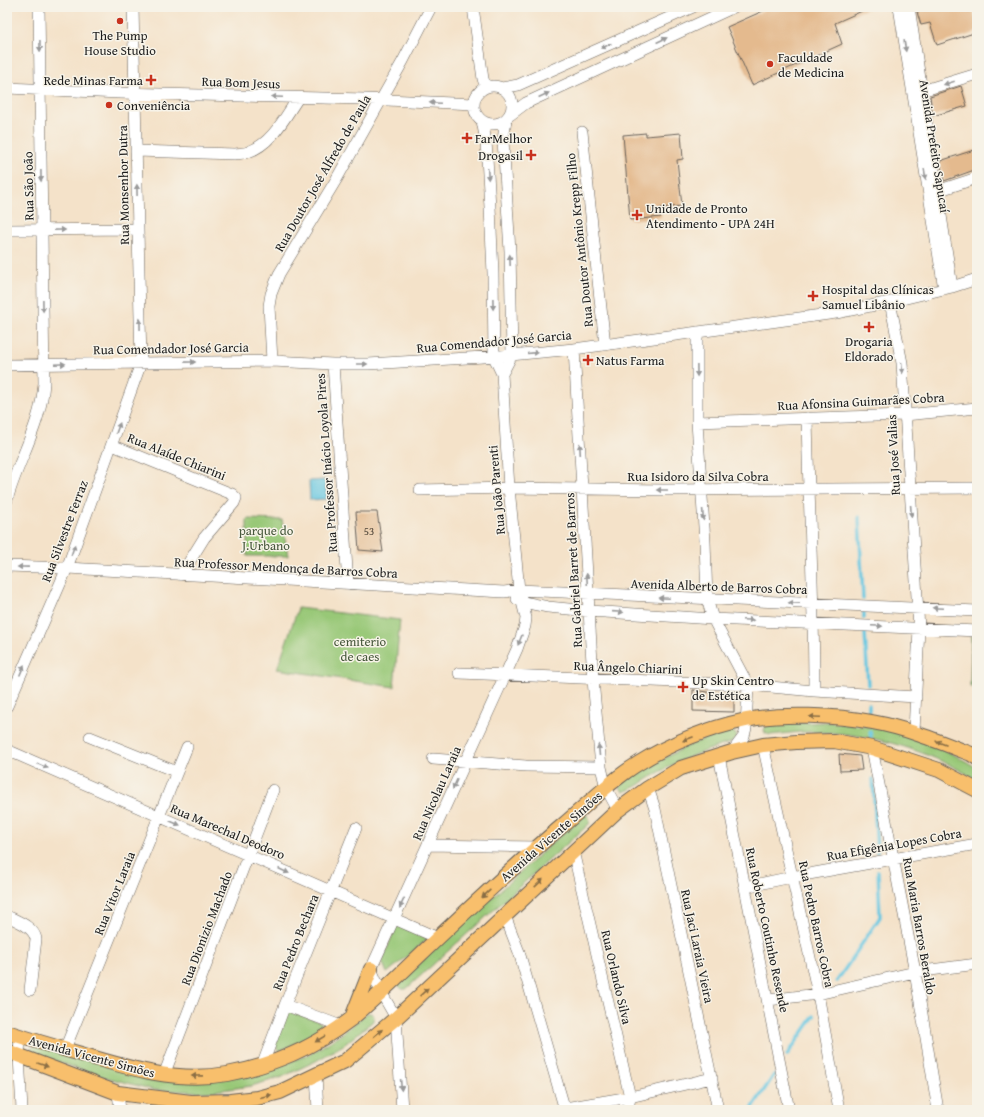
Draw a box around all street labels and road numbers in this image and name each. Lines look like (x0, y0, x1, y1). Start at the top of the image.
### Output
street label: Rua Bom Jesus (201, 72, 281, 93)
street label: Avenida Prefeito Sapucaí (915, 78, 954, 214)
street label: Rua Doutor José Alfredo de Paula (270, 90, 376, 255)
street label: Rua Monsenhor Dutra (113, 124, 134, 245)
street label: Rua São João (18, 151, 39, 221)
street label: Rua Doutor Antônio Krepp Filho (561, 152, 598, 328)
street label: Rua Comendador José Garcia (416, 325, 573, 358)
street label: Rua Comendador José Garcia (93, 338, 250, 359)
street label: Rua Professor Inácio Loyola Pires (311, 373, 342, 553)
street label: Rua Afonsina Guimarães Cobra (777, 388, 946, 415)
street label: Rua José Valias (882, 414, 905, 496)
street label: Rua Alaíde Chiarini (125, 428, 229, 485)
street label: Rua João Parenti (483, 444, 510, 536)
street label: Rua Isidoro da Silva Cobra (627, 467, 769, 486)
street label: Rua Silvestre Ferraz (36, 477, 93, 585)
street label: Rua Gabriel Barret de Barros (560, 492, 587, 648)
street label: Rua Professor Mendonça de Barros Cobra (174, 552, 399, 583)
street label: Avenida Alberto de Barros Cobra (630, 574, 808, 599)
street label: Rua Ângelo Chiarini (573, 656, 683, 679)
street label: Rua Nicolau Laraia (407, 742, 466, 843)
street label: Avenida Vicente Simões (496, 787, 607, 886)
street label: Rua Marechal Deodoro (167, 799, 289, 864)
street label: Rua Efigênia Lopes Cobra (825, 823, 964, 866)
street label: Rua Roberto Coutinho Resende (741, 846, 794, 1014)
street label: Rua Vitor Laraia (89, 848, 140, 938)
street label: Rua Maria Barros Beraldo (898, 856, 941, 997)
street label: Rua Pedro Barros Cobra (794, 859, 839, 990)
street label: Rua Dionizio Machado (176, 868, 237, 988)
street label: Rua Jaci Laraia Vieira (676, 887, 719, 1006)
street label: Rua Pedro Bechara (268, 891, 324, 993)
street label: Rua Orlando Silva (596, 928, 637, 1027)
street label: Avenida Vicente Simões (27, 1031, 157, 1082)

